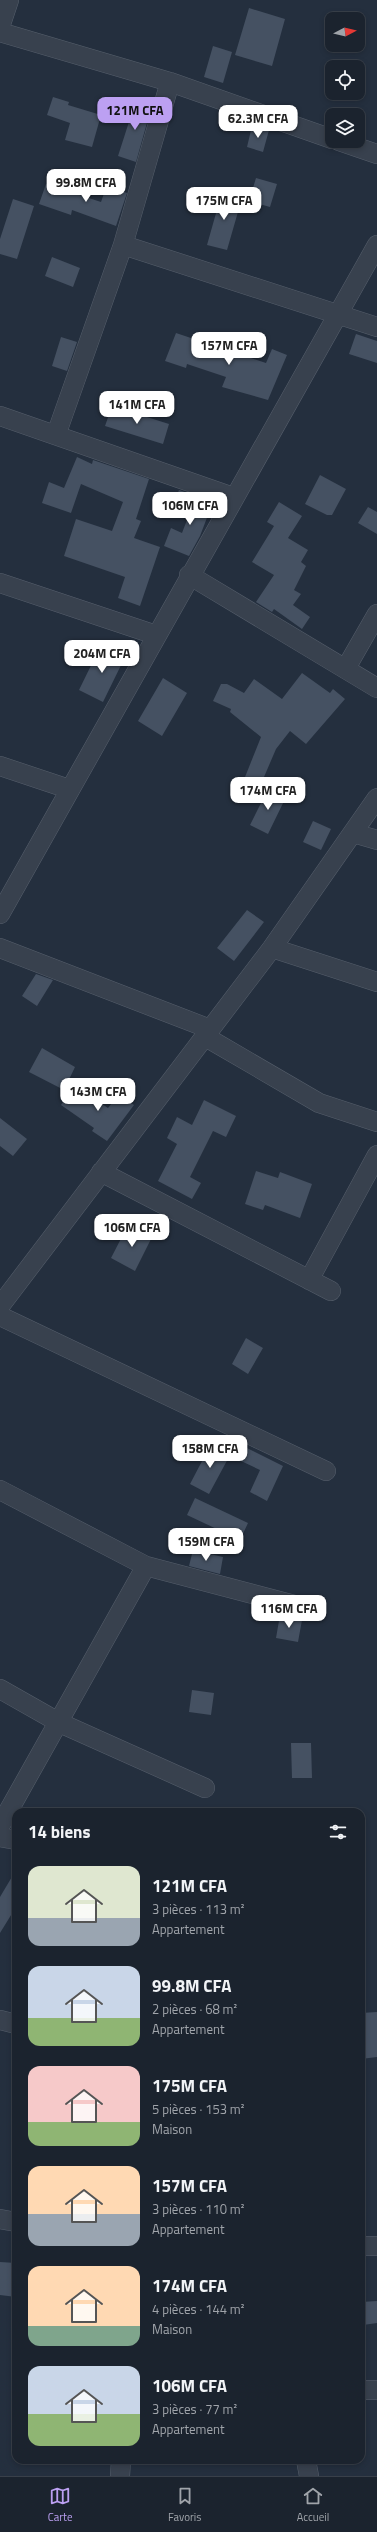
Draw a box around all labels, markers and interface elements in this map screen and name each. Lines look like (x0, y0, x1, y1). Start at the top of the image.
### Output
north arrow (325, 12, 365, 52)
map controls (325, 12, 365, 148)
button: locate (325, 60, 365, 100)
pin: 121M CFA (94, 97, 176, 131)
text: 121M CFA (106, 100, 164, 120)
pin: 62.3M CFA (212, 105, 304, 139)
text: 62.3M CFA (228, 108, 288, 128)
button: layers (325, 108, 365, 148)
pin: 99.8M CFA (40, 169, 132, 203)
text: 99.8M CFA (56, 172, 116, 192)
pin: 175M CFA (183, 187, 265, 221)
text: 175M CFA (195, 190, 253, 210)
pin: 157M CFA (188, 332, 270, 366)
text: 157M CFA (200, 335, 258, 355)
pin: 141M CFA (96, 391, 178, 425)
text: 141M CFA (108, 394, 166, 414)
pin: 106M CFA (149, 492, 231, 526)
text: 106M CFA (161, 495, 219, 515)
pin: 204M CFA (61, 640, 143, 674)
text: 204M CFA (73, 643, 131, 663)
pin: 174M CFA (227, 777, 309, 811)
text: 174M CFA (239, 780, 297, 800)
pin: 143M CFA (57, 1078, 139, 1112)
text: 143M CFA (69, 1081, 127, 1101)
pin: 106M CFA (91, 1214, 173, 1248)
text: 106M CFA (103, 1217, 161, 1237)
pin: 158M CFA (169, 1435, 251, 1469)
text: 158M CFA (181, 1438, 239, 1458)
pin: 159M CFA (165, 1528, 247, 1562)
text: 159M CFA (177, 1531, 235, 1551)
pin: 116M CFA (248, 1595, 330, 1629)
text: 116M CFA (260, 1598, 318, 1618)
text: 14 biens (28, 1819, 91, 1845)
icon: filters (327, 1821, 349, 1843)
text: 121M CFA (152, 1873, 227, 1899)
icon: home (60, 1882, 108, 1930)
text: 3 pièces · 113 m² (152, 1899, 244, 1919)
text: Appartement (152, 1919, 225, 1939)
text: 99.8M CFA (152, 1973, 231, 1999)
icon: home (60, 1982, 108, 2030)
text: 2 pièces · 68 m² (152, 1999, 237, 2019)
text: Appartement (152, 2019, 225, 2039)
text: 175M CFA (152, 2073, 227, 2099)
icon: home (60, 2082, 108, 2130)
text: 5 pièces · 153 m² (152, 2099, 244, 2119)
text: Maison (152, 2119, 192, 2139)
text: 157M CFA (152, 2173, 227, 2199)
icon: home (60, 2182, 108, 2230)
text: 3 pièces · 110 m² (152, 2199, 244, 2219)
text: Appartement (152, 2219, 225, 2239)
text: 174M CFA (152, 2273, 227, 2299)
icon: home (60, 2282, 108, 2330)
text: 4 pièces · 144 m² (152, 2299, 244, 2319)
text: Maison (152, 2319, 192, 2339)
text: 106M CFA (152, 2373, 227, 2399)
icon: home (60, 2382, 108, 2430)
text: 3 pièces · 77 m² (152, 2399, 237, 2419)
text: Appartement (152, 2419, 225, 2439)
tab: Carte (48, 2485, 73, 2525)
tab: Favoris (168, 2485, 201, 2525)
tab: Accueil (297, 2485, 329, 2525)

